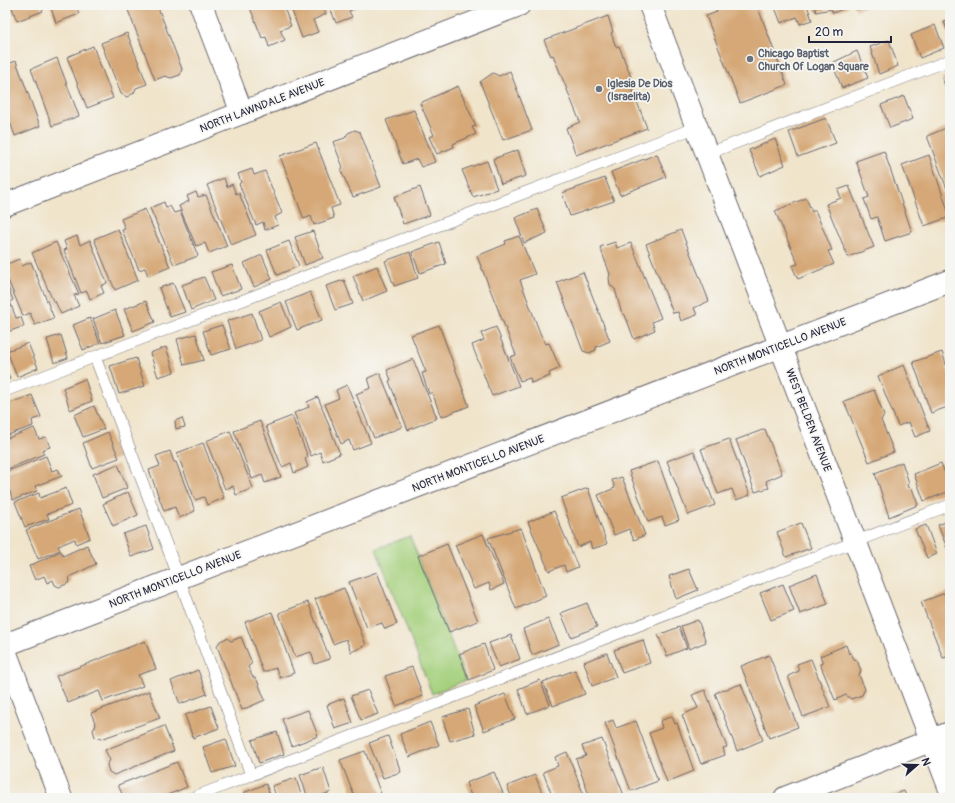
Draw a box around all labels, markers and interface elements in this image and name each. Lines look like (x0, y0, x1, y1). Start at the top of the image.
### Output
scale bar (809, 18, 891, 44)
text: 20 m (815, 25, 844, 40)
place label: Chicago Baptist Church Of Logan Square (758, 47, 869, 73)
marker: Chicago Baptist Church Of Logan Square (745, 54, 755, 64)
street label: NORTH LAWNDALE AVENUE (198, 76, 327, 135)
place label: Iglesia De Dios (Israelita) (607, 77, 673, 103)
marker: Iglesia De Dios (Israelita) (594, 84, 604, 94)
street label: NORTH MONTICELLO AVENUE (712, 315, 848, 378)
street label: WEST BELDEN AVENUE (783, 367, 834, 474)
street label: NORTH MONTICELLO AVENUE (410, 432, 546, 495)
street label: NORTH MONTICELLO AVENUE (107, 548, 243, 611)
north arrow (897, 745, 937, 785)
text: N (919, 756, 933, 768)

